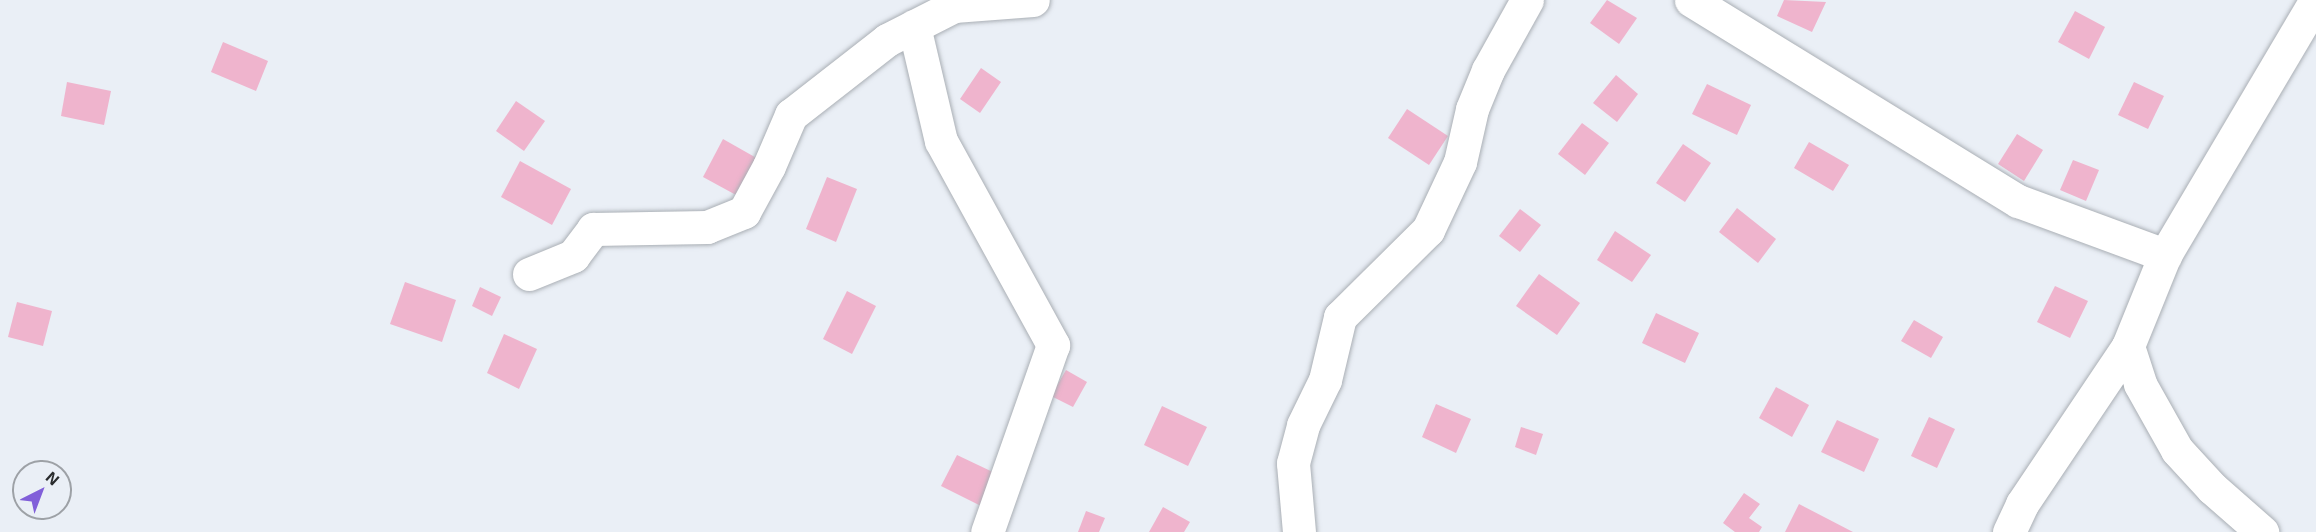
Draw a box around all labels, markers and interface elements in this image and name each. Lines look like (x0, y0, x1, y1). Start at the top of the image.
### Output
north arrow (12, 460, 72, 520)
text: N (42, 467, 64, 489)

